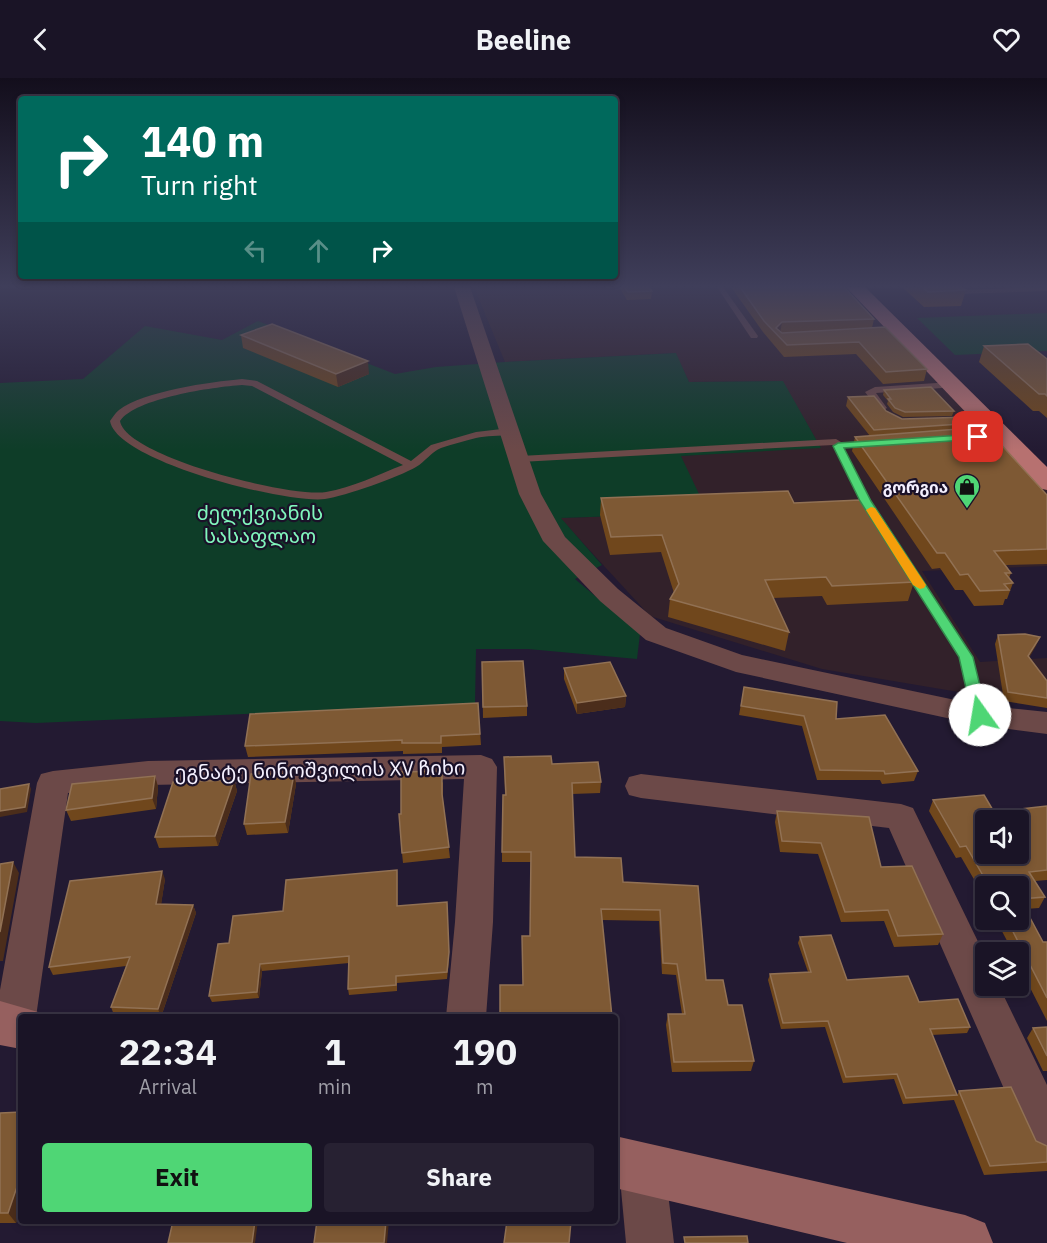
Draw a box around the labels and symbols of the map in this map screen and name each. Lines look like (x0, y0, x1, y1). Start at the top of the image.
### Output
pin (952, 411, 1003, 462)
shop icon: გორგია (952, 472, 982, 510)
place label: გორგია (883, 477, 948, 497)
park label: ძელქვიანის სასაფლაო (197, 499, 323, 549)
position arrow (948, 683, 1012, 747)
street label: ეგნატე ნინოშვილის XV ჩიხი (174, 753, 466, 786)

